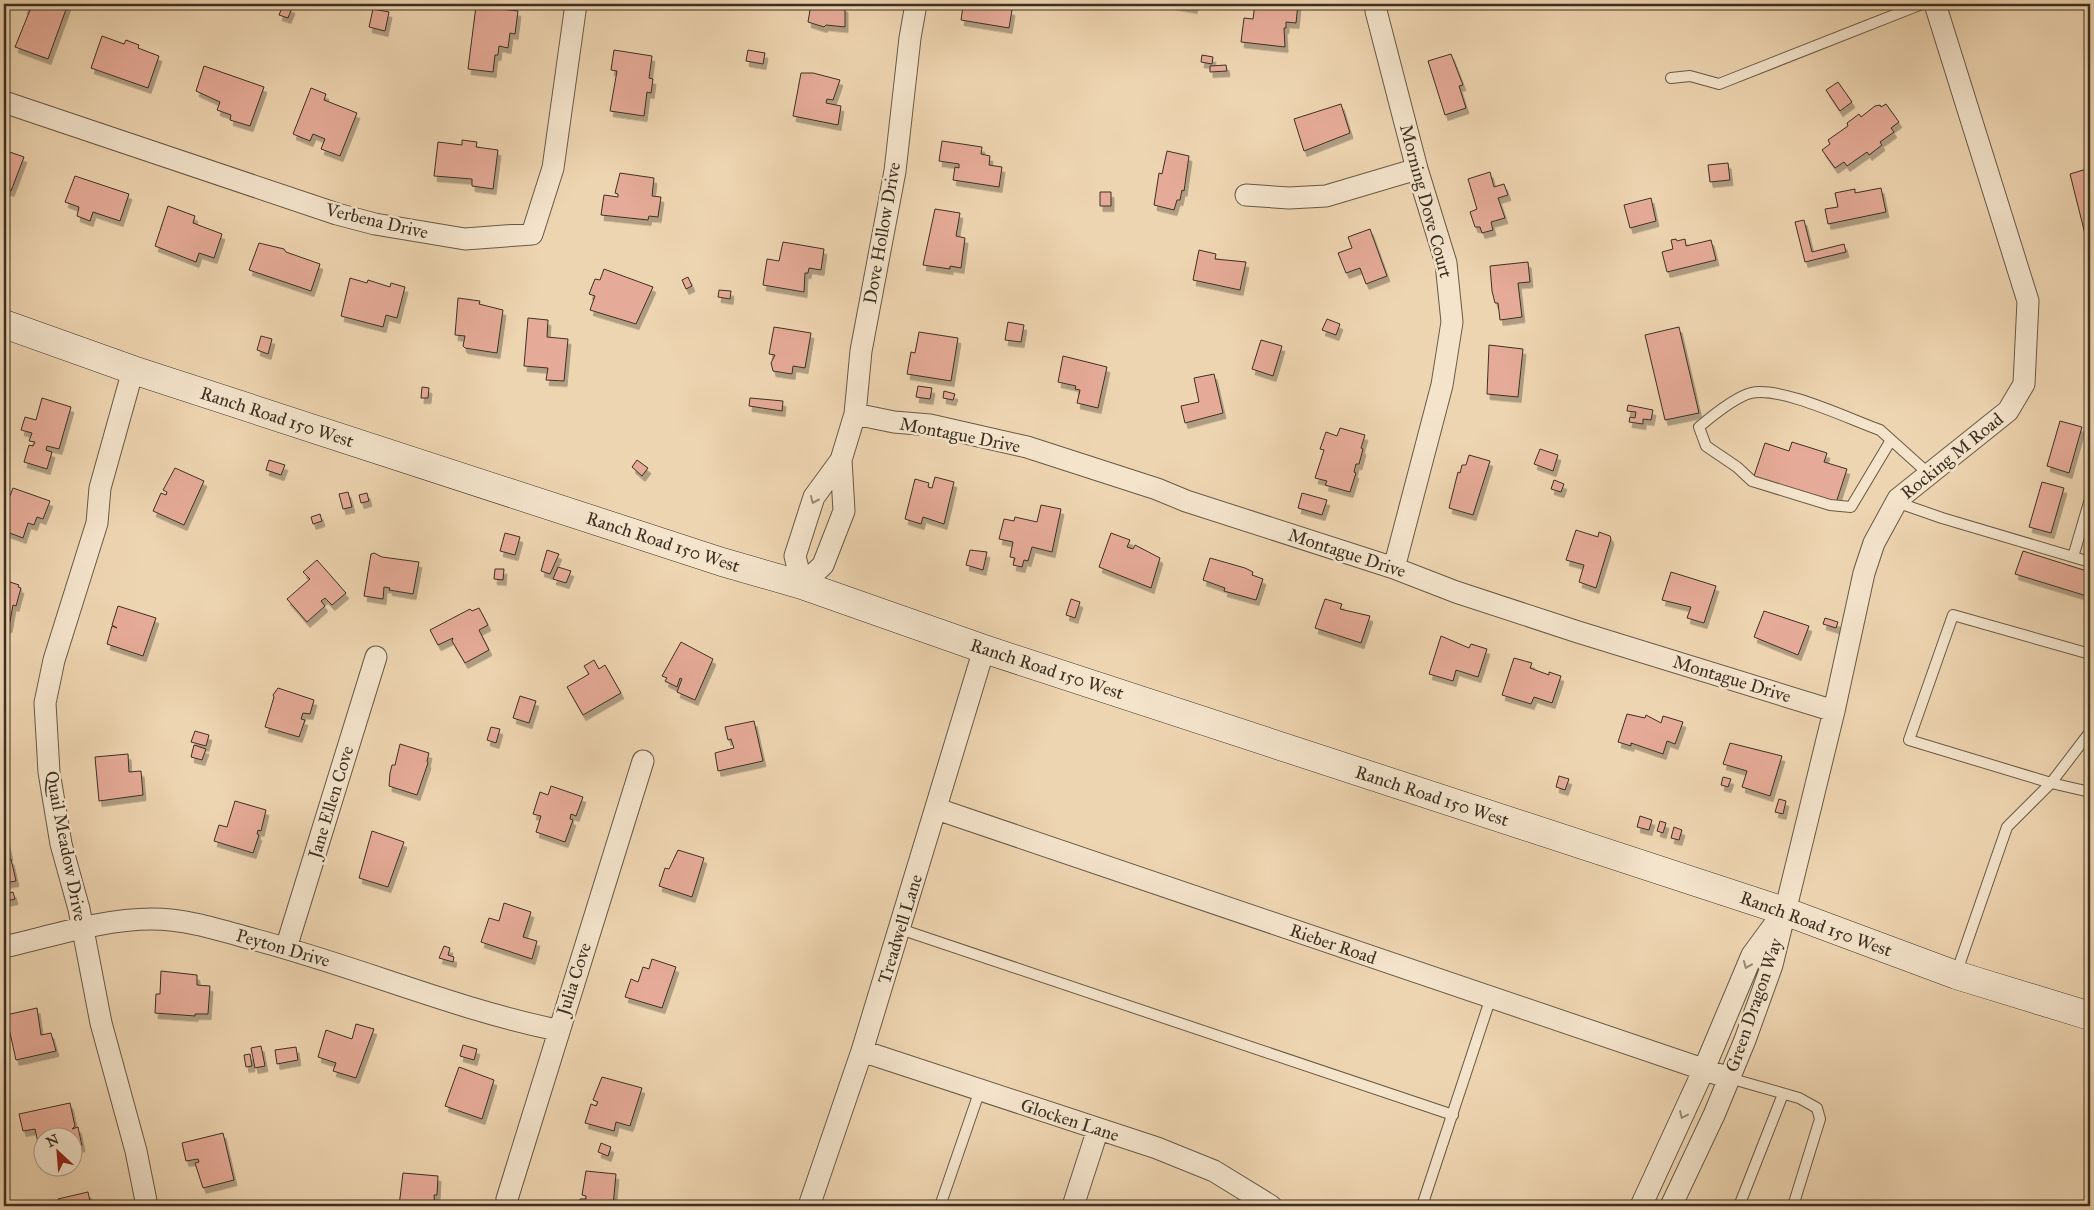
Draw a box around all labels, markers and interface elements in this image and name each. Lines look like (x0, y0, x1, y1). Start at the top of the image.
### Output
street label: Morning Dove Court (1394, 122, 1457, 281)
street label: Dove Hollow Drive (859, 160, 905, 306)
street label: Verbena Drive (323, 198, 430, 243)
street label: Ranch Road 150 West (197, 382, 357, 452)
street label: Rocking M Road (1896, 408, 2008, 505)
street label: Montague Drive (898, 413, 1022, 458)
one-way arrow (809, 495, 820, 504)
street label: Ranch Road 150 West (583, 507, 743, 577)
street label: Montague Drive (1285, 524, 1409, 583)
street label: Ranch Road 150 West (967, 634, 1127, 704)
street label: Montague Drive (1670, 651, 1794, 708)
street label: Jane Ellen Cove (303, 743, 360, 863)
street label: Ranch Road 150 West (1352, 761, 1512, 831)
street label: Quail Meadow Drive (41, 769, 91, 923)
street label: Treadwell Lane (873, 872, 927, 986)
street label: Ranch Road 150 West (1737, 886, 1896, 962)
street label: Rieber Road (1287, 919, 1379, 969)
street label: Peyton Drive (234, 924, 332, 972)
street label: Green Dragon Way (1721, 935, 1788, 1075)
street label: Julia Cove (551, 940, 597, 1020)
one-way arrow (1743, 961, 1753, 969)
street label: Glocken Lane (1018, 1094, 1122, 1146)
one-way arrow (1679, 1110, 1690, 1119)
north arrow (32, 1128, 82, 1178)
text: N (43, 1130, 62, 1151)

